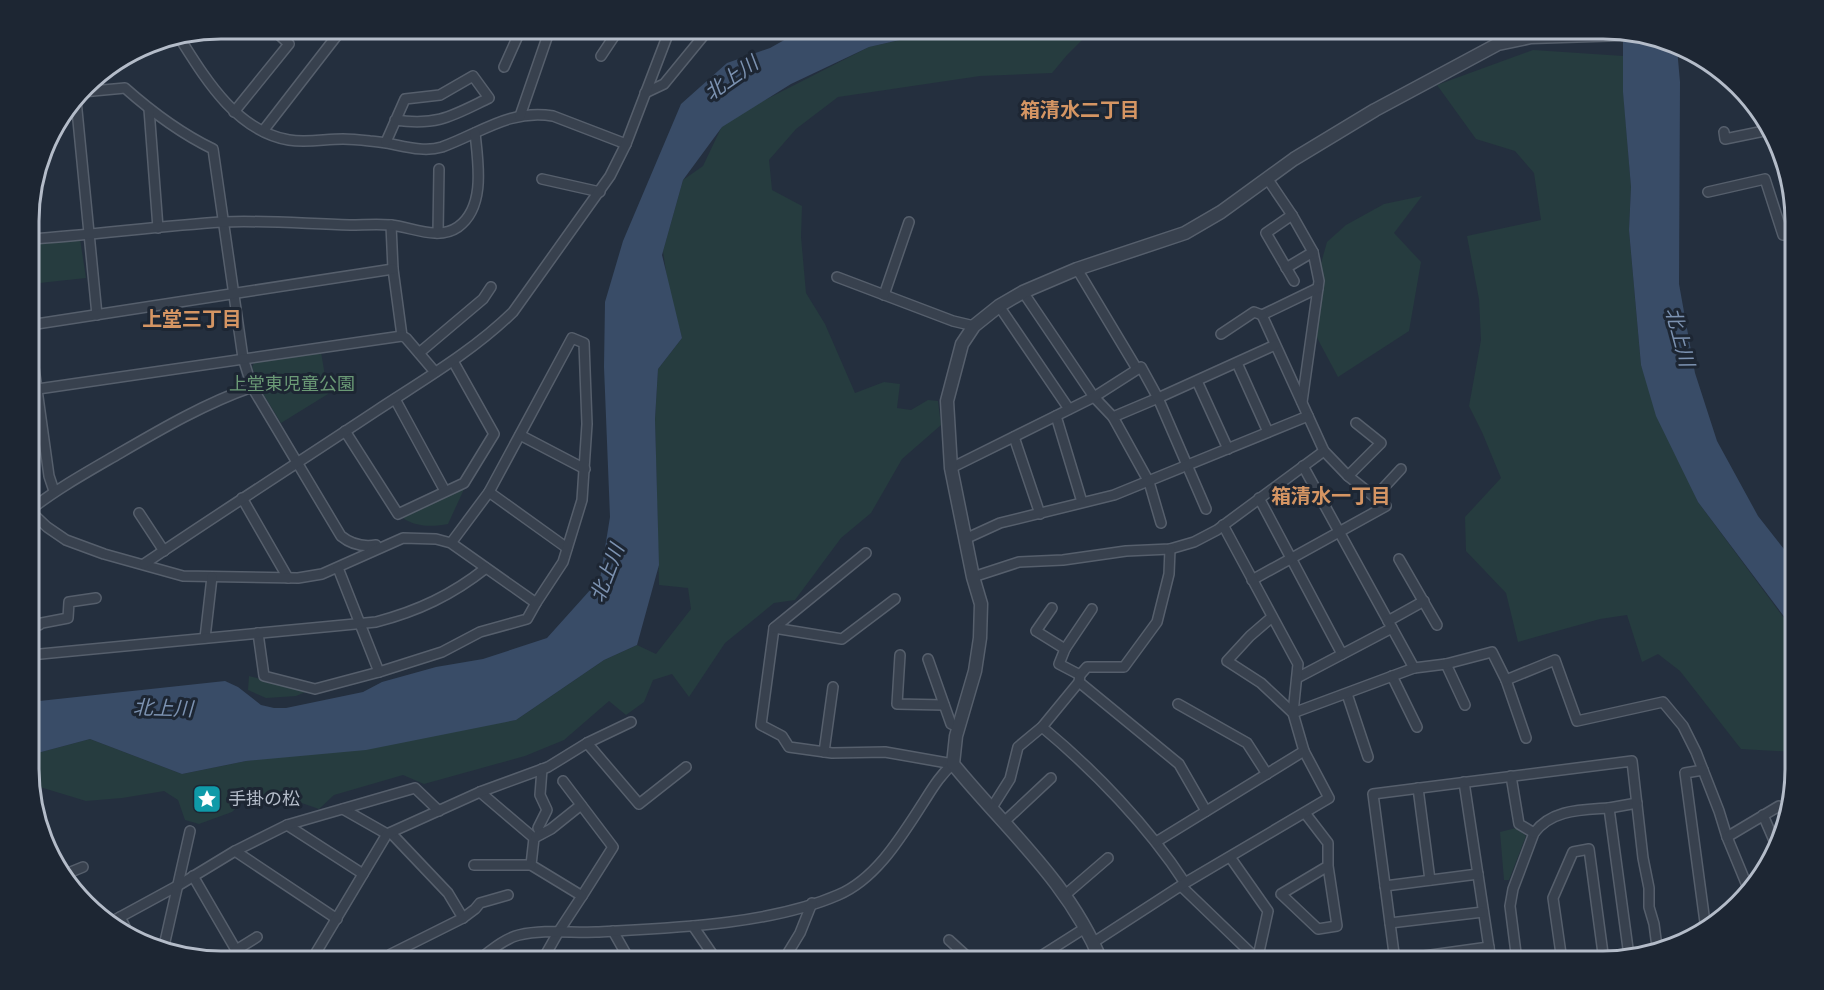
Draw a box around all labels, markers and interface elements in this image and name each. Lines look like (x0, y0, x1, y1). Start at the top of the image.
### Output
water label: 北上川 (699, 49, 765, 106)
district label: 箱清水二丁目 (1020, 97, 1140, 123)
water label: 北上川 (1660, 305, 1701, 371)
district label: 上堂三丁目 (142, 306, 242, 332)
park label: 上堂東児童公園 (229, 372, 355, 395)
district label: 箱清水一丁目 (1271, 483, 1391, 509)
water label: 北上川 (584, 538, 631, 606)
water label: 北上川 (133, 694, 195, 722)
place icon: 手掛の松 (191, 783, 223, 815)
place label: 手掛の松 (228, 787, 300, 810)

